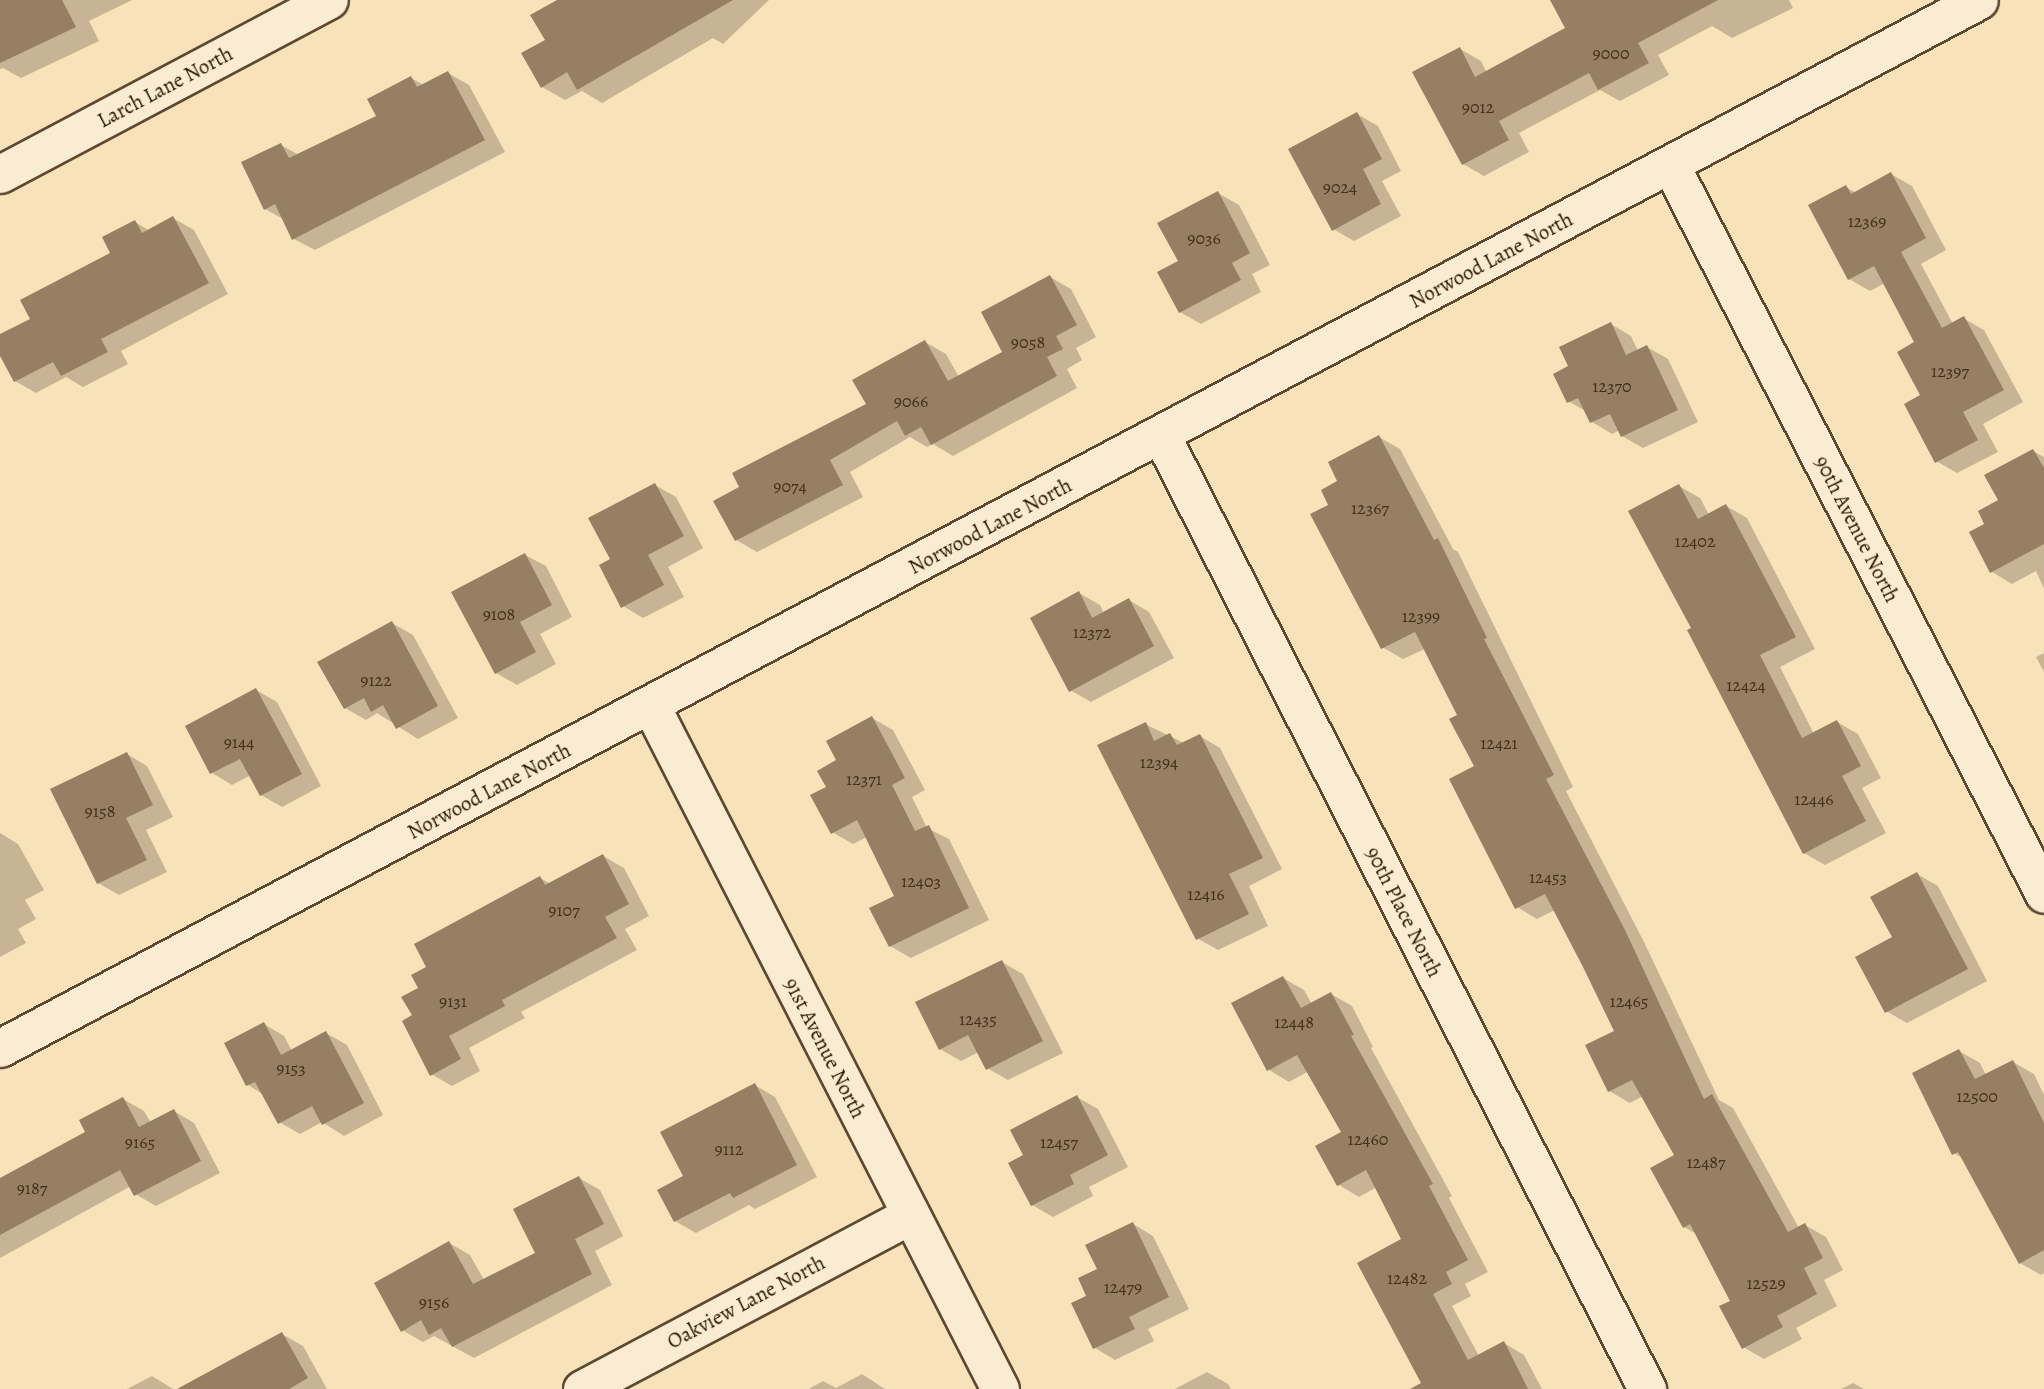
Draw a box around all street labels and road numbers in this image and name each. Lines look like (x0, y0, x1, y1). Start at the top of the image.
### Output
street label: Larch Lane North (93, 41, 237, 133)
street label: Norwood Lane North (1405, 206, 1577, 314)
street label: 90th Avenue North (1809, 452, 1905, 606)
street label: Norwood Lane North (904, 472, 1076, 580)
street label: Norwood Lane North (403, 737, 575, 845)
street label: 90th Place North (1360, 843, 1448, 981)
street label: 91st Avenue North (779, 974, 871, 1122)
street label: Oakview Lane North (663, 1250, 829, 1354)

